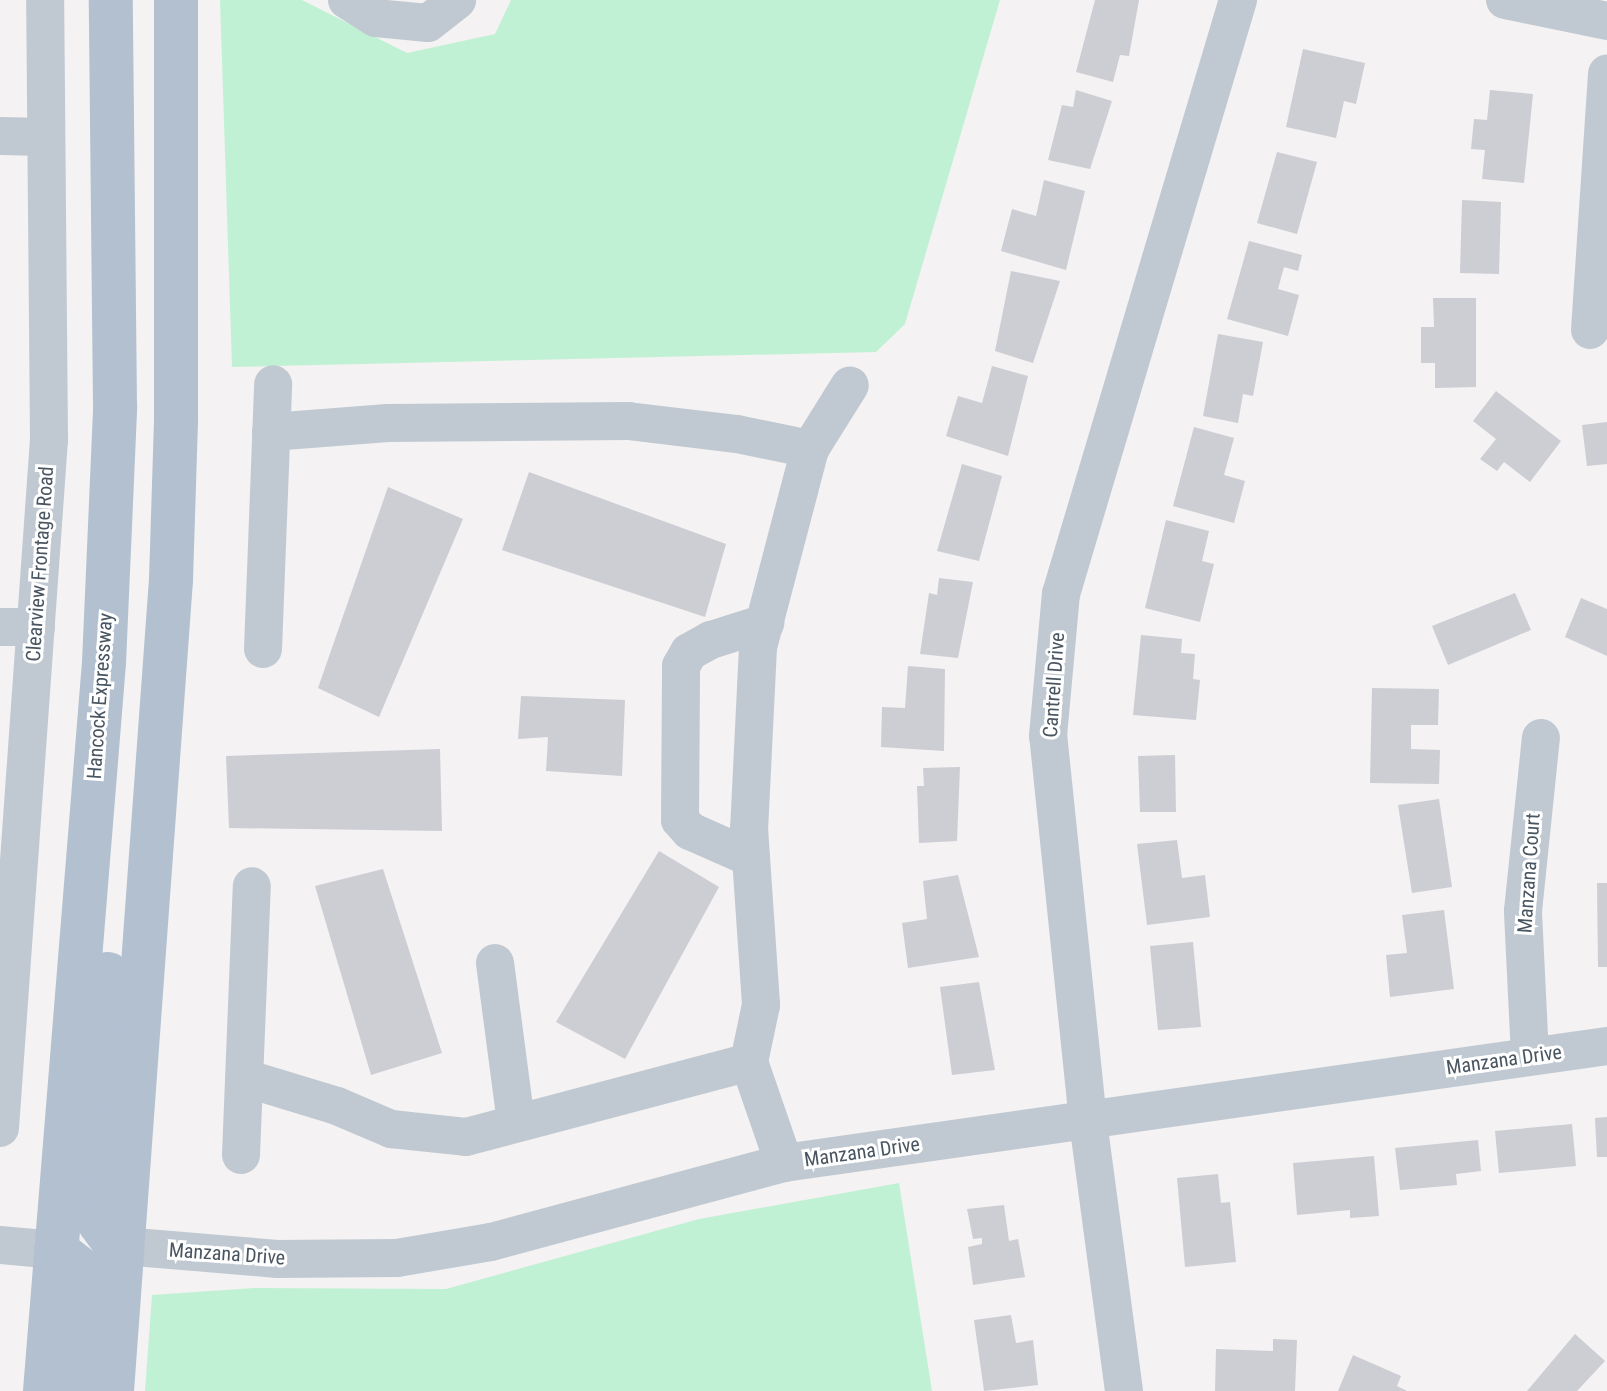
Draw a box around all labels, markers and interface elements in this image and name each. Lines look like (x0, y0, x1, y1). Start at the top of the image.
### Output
street label: Clearview Frontage Road (21, 466, 59, 662)
street label: Hancock Expressway (82, 612, 118, 780)
street label: Cantrell Drive (1038, 632, 1070, 738)
street label: Manzana Court (1513, 812, 1545, 934)
street label: Manzana Drive (1445, 1040, 1563, 1080)
street label: Manzana Drive (803, 1132, 921, 1172)
street label: Manzana Drive (168, 1238, 286, 1270)

